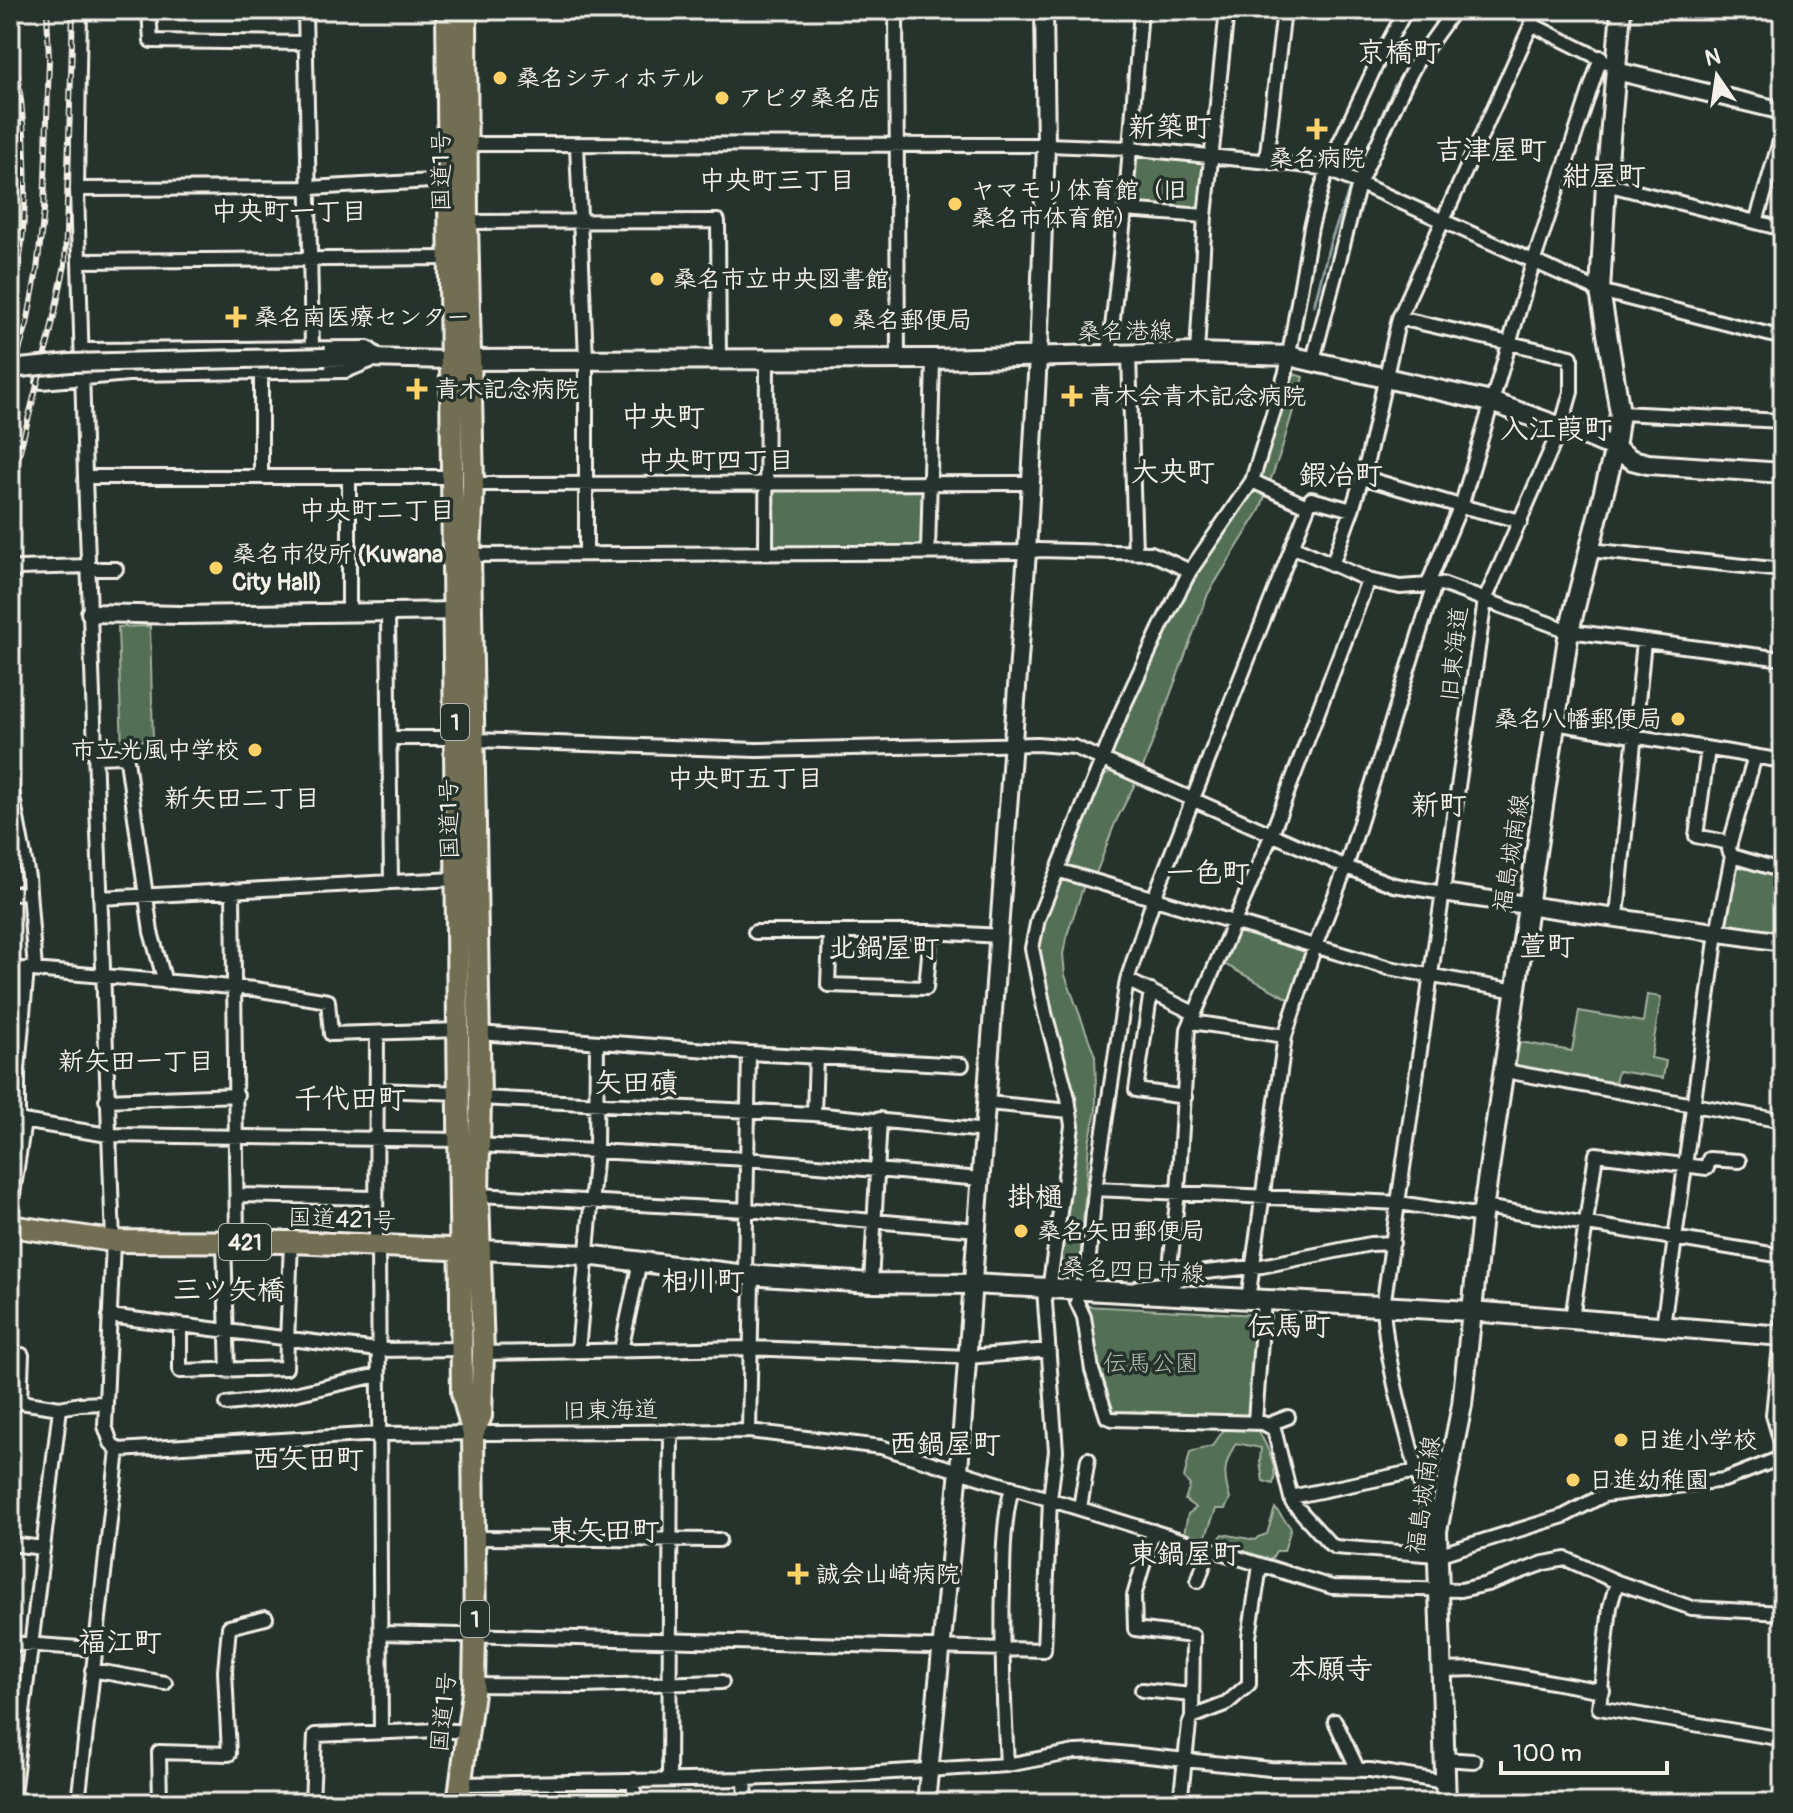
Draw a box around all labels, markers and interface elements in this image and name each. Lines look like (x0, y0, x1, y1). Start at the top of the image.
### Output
district label: 京橋町 (1357, 35, 1441, 70)
north arrow (1677, 36, 1757, 116)
text: N (1702, 42, 1723, 73)
place label: 桑名シティホテル (516, 64, 705, 93)
marker: 桑名シティホテル (491, 69, 509, 87)
place label: アピタ桑名店 (738, 84, 882, 113)
marker: アピタ桑名店 (713, 89, 731, 107)
district label: 新築町 (1128, 110, 1212, 145)
marker: 桑名病院 (1306, 118, 1328, 140)
street label: 国道1号 (427, 130, 456, 212)
district label: 吉津屋町 (1435, 133, 1547, 168)
place label: 桑名病院 (1269, 144, 1365, 173)
district label: 紺屋町 (1562, 159, 1646, 194)
district label: 中央町三丁目 (699, 165, 855, 197)
place label: ヤマモリ体育館（旧 桑名市体育館） (971, 176, 1187, 233)
marker: ヤマモリ体育館（旧 桑名市体育館） (946, 195, 964, 213)
district label: 中央町一丁目 (211, 196, 367, 228)
place label: 桑名市立中央図書館 (673, 265, 889, 294)
marker: 桑名市立中央図書館 (648, 270, 666, 288)
place label: 桑名南医療センター (254, 303, 470, 332)
marker: 桑名南医療センター (225, 306, 247, 328)
place label: 桑名郵便局 (852, 306, 972, 335)
marker: 桑名郵便局 (827, 311, 845, 329)
street label: 桑名港線 (1077, 316, 1173, 347)
place label: 青木記念病院 (435, 375, 579, 404)
marker: 青木記念病院 (406, 378, 428, 400)
place label: 青木会青木記念病院 (1090, 382, 1306, 411)
marker: 青木会青木記念病院 (1061, 385, 1083, 407)
district label: 中央町 (621, 400, 705, 435)
district label: 入江葭町 (1500, 412, 1612, 447)
district label: 中央町四丁目 (638, 445, 794, 477)
district label: 大央町 (1131, 455, 1215, 490)
district label: 鍜冶町 (1299, 458, 1383, 493)
district label: 中央町二丁目 (299, 495, 455, 527)
place label: 桑名市役所 (Kuwana City Hall) (232, 540, 443, 597)
marker: 桑名市役所 (Kuwana City Hall) (207, 559, 225, 577)
street label: 旧東海道 (1435, 605, 1474, 703)
road number: 1 (441, 704, 469, 740)
place label: 桑名八幡郵便局 (1494, 705, 1662, 734)
marker: 桑名八幡郵便局 (1669, 710, 1687, 728)
place label: 市立光風中学校 (71, 736, 239, 765)
marker: 市立光風中学校 (246, 741, 264, 759)
district label: 中央町五丁目 (667, 763, 823, 795)
street label: 国道1号 (434, 778, 465, 860)
district label: 新矢田二丁目 (164, 783, 320, 815)
district label: 新町 (1411, 788, 1467, 823)
street label: 福島城南線 (1488, 792, 1535, 915)
district label: 一色町 (1166, 856, 1250, 891)
district label: 萱町 (1519, 929, 1575, 964)
district label: 北鍋屋町 (828, 931, 940, 966)
district label: 新矢田一丁目 (58, 1046, 214, 1078)
district label: 矢田磧 (594, 1066, 678, 1101)
district label: 千代田町 (294, 1082, 406, 1117)
district label: 掛樋 (1007, 1180, 1063, 1215)
street label: 国道421号 (287, 1203, 397, 1236)
place label: 桑名矢田郵便局 (1037, 1217, 1205, 1246)
marker: 桑名矢田郵便局 (1012, 1222, 1030, 1240)
road number: 421 (219, 1224, 271, 1260)
street label: 桑名四日市線 (1060, 1252, 1206, 1289)
district label: 相川町 (661, 1264, 745, 1299)
district label: 三ツ矢橋 (173, 1273, 285, 1308)
district label: 伝馬町 (1247, 1309, 1331, 1344)
park label: 伝馬公園 (1103, 1349, 1199, 1378)
street label: 旧東海道 (562, 1395, 658, 1426)
place label: 日進小学校 (1637, 1426, 1757, 1455)
district label: 西鍋屋町 (889, 1427, 1001, 1462)
marker: 日進小学校 (1612, 1431, 1630, 1449)
street label: 福島城南線 (1401, 1434, 1446, 1557)
district label: 西矢田町 (252, 1442, 364, 1477)
place label: 日進幼稚園 (1589, 1466, 1709, 1495)
marker: 日進幼稚園 (1564, 1471, 1582, 1489)
district label: 東矢田町 (548, 1514, 660, 1549)
district label: 東鍋屋町 (1129, 1537, 1241, 1572)
place label: 誠会山崎病院 (816, 1560, 960, 1589)
marker: 誠会山崎病院 (787, 1563, 809, 1585)
road number: 1 (461, 1601, 489, 1637)
district label: 福江町 (78, 1625, 162, 1660)
district label: 本願寺 (1289, 1652, 1373, 1687)
street label: 国道1号 (425, 1670, 462, 1754)
scale bar (1501, 1725, 1667, 1775)
text: 100 m (1513, 1739, 1582, 1768)

